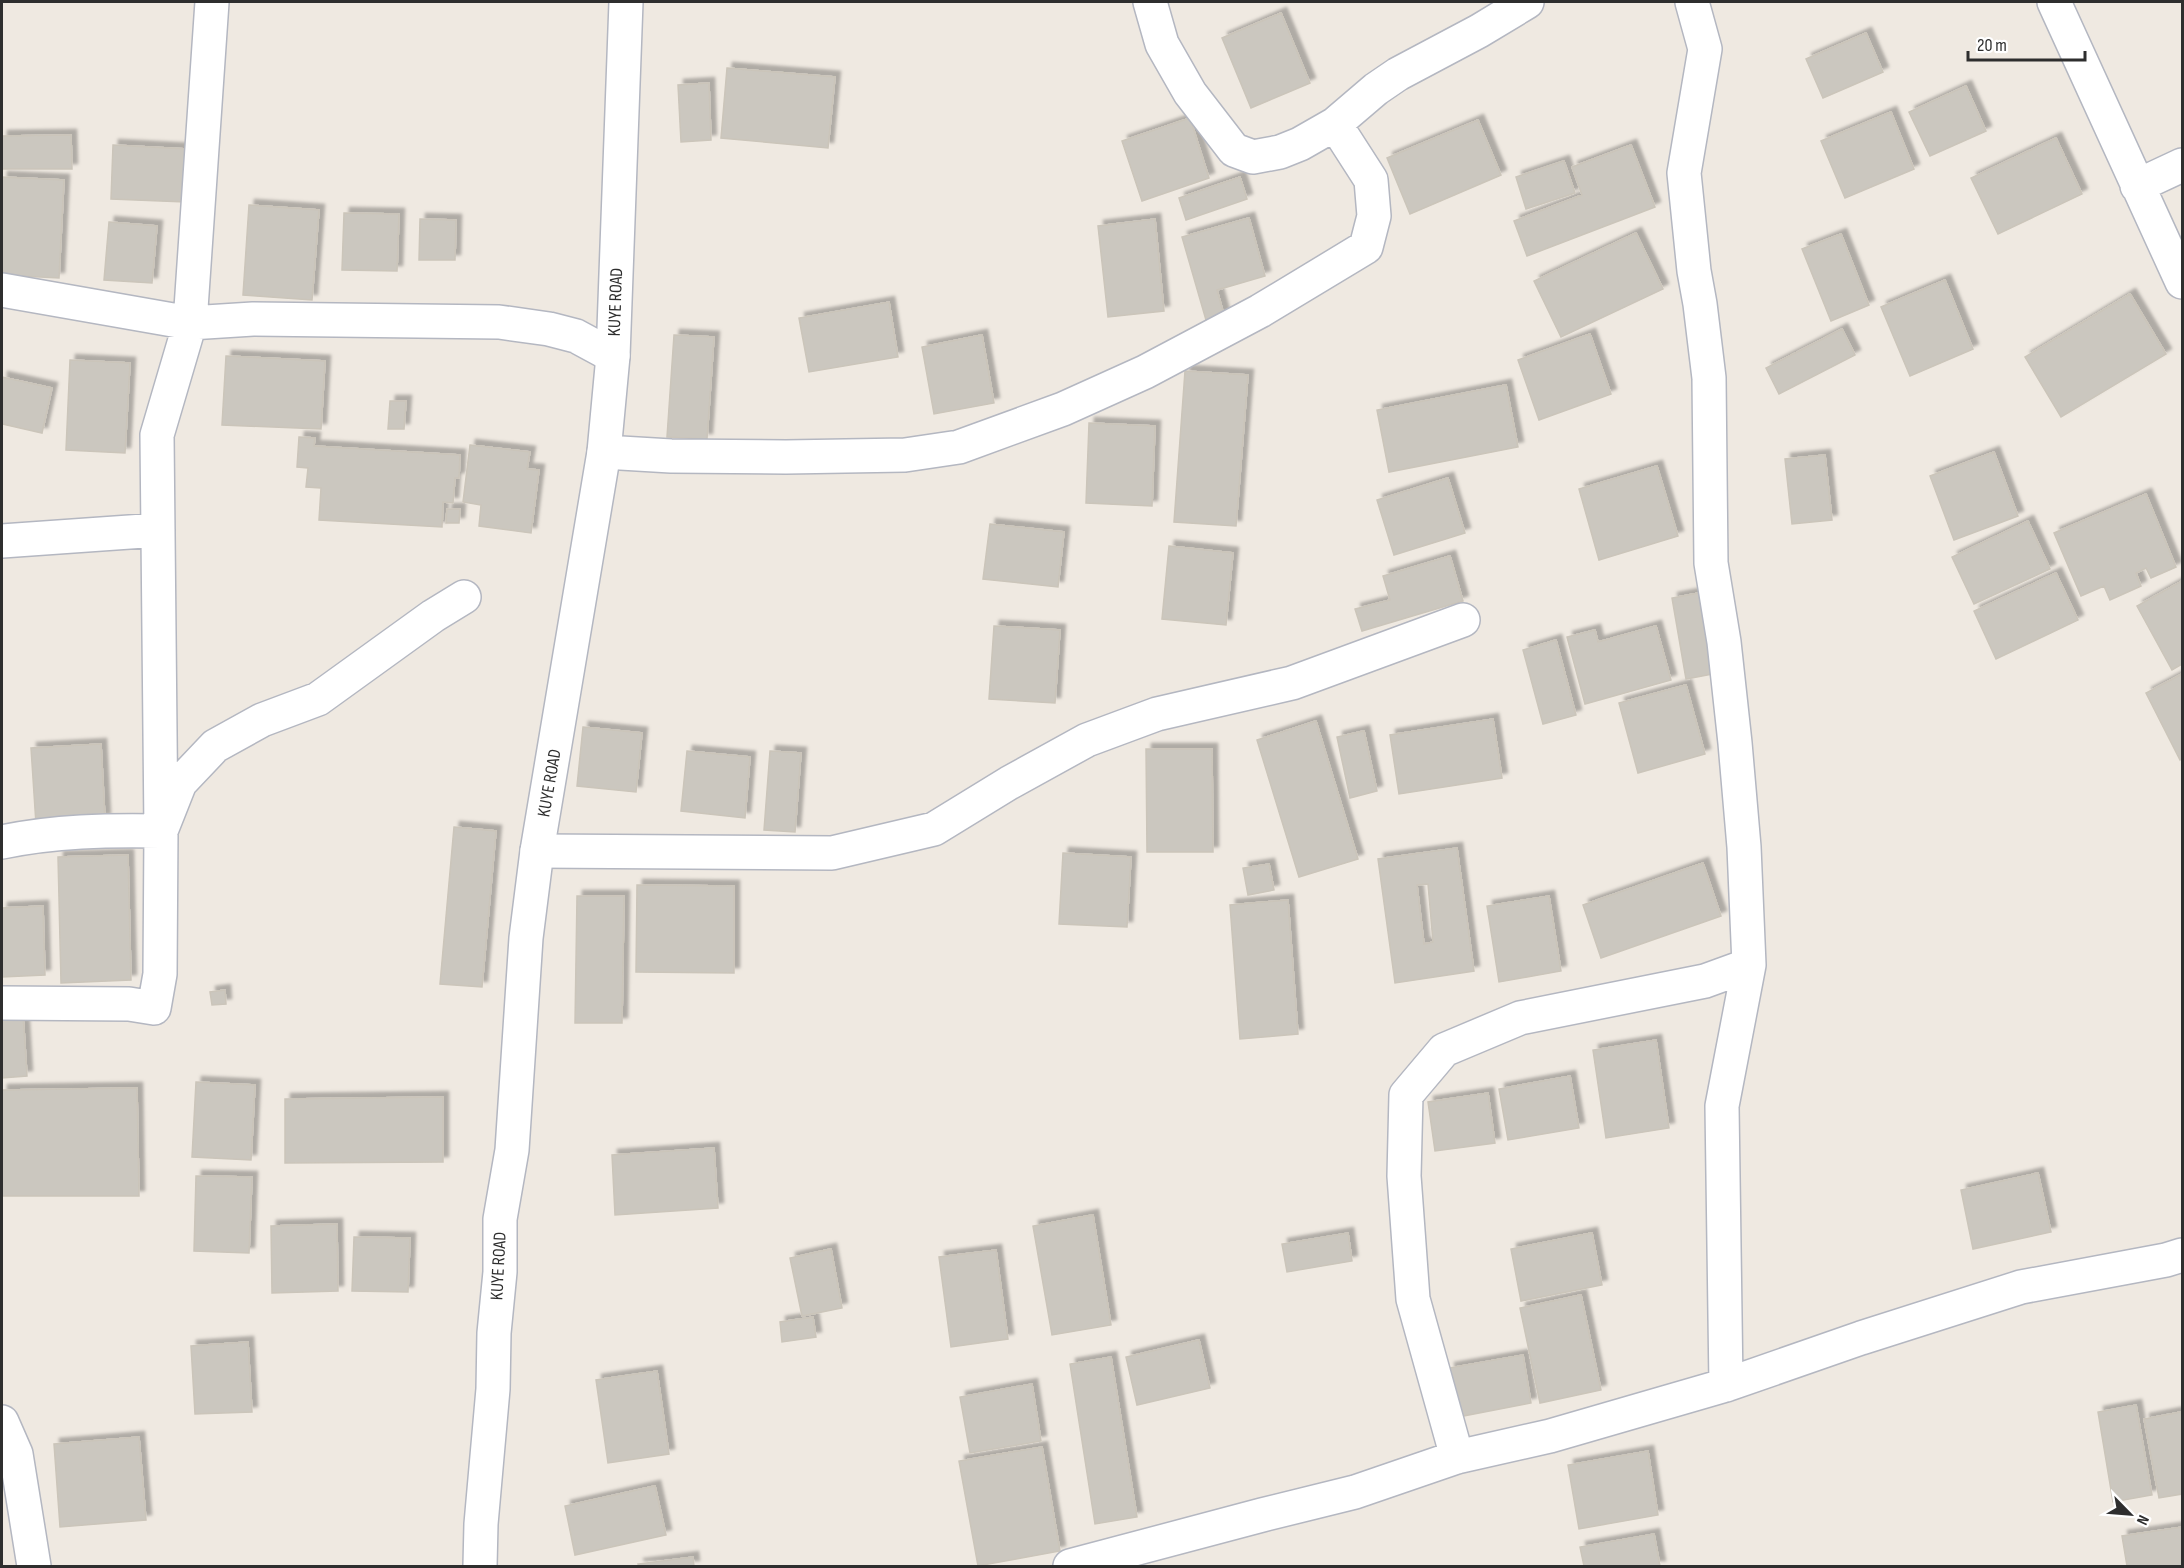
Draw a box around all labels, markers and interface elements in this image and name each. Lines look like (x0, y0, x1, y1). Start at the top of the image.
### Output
scale bar (1968, 24, 2085, 62)
text: 20 m (1977, 35, 2007, 56)
street label: KUYE ROAD (604, 267, 627, 337)
street label: KUYE ROAD (533, 748, 566, 819)
street label: KUYE ROAD (486, 1231, 511, 1301)
north arrow (2100, 1484, 2160, 1544)
text: N (2132, 1512, 2153, 1528)

